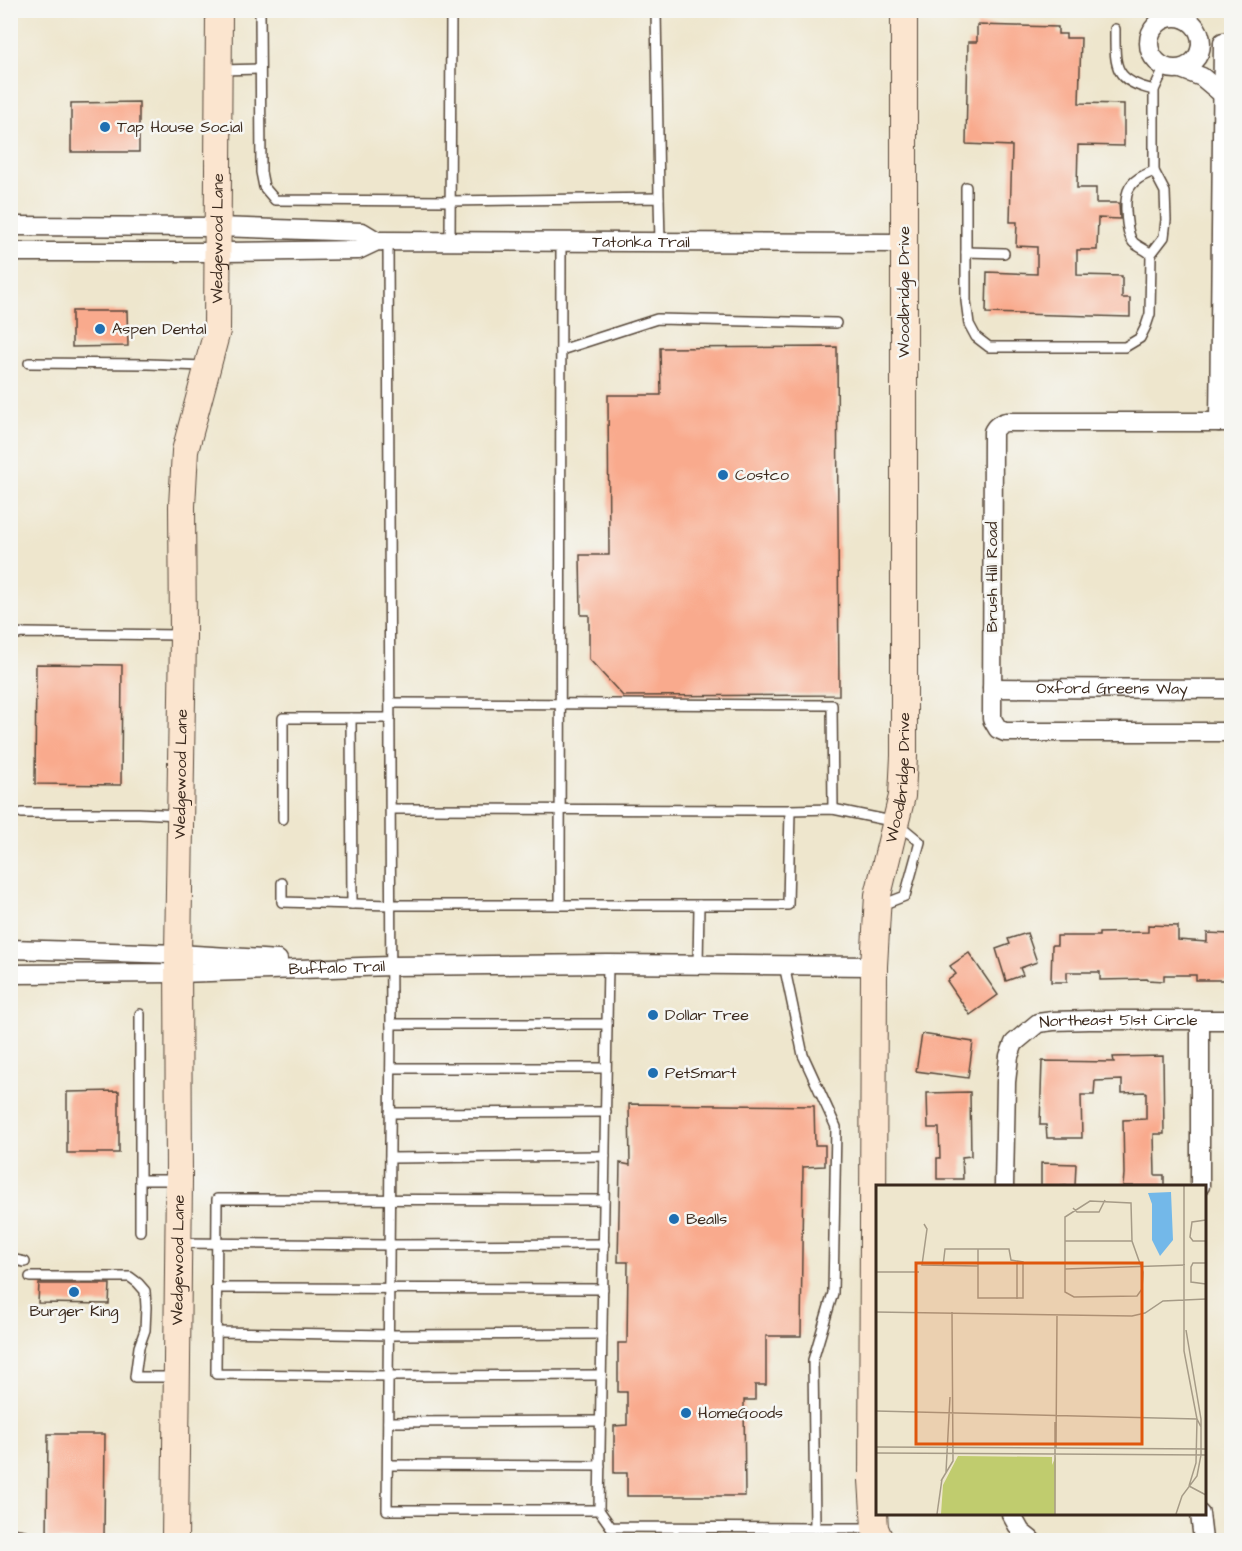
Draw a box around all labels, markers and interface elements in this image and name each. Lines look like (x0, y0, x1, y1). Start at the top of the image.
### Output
place label: Tap House Social (117, 116, 243, 138)
marker: Tap House Social (98, 120, 112, 134)
street label: Wedgewood Lane (206, 173, 229, 304)
street label: Woodbridge Drive (893, 226, 916, 358)
street label: Tatonka Trail (592, 231, 690, 253)
place label: Aspen Dental (112, 318, 206, 340)
marker: Aspen Dental (93, 322, 107, 336)
place label: Costco (735, 464, 789, 486)
marker: Costco (716, 468, 730, 482)
street label: Brush Hill Road (981, 522, 1003, 632)
street label: Oxford Greens Way (1036, 677, 1188, 701)
street label: Wedgewood Lane (169, 708, 193, 839)
street label: Woodbridge Drive (880, 712, 915, 845)
street label: Buffalo Trail (288, 955, 385, 980)
place label: Dollar Tree (665, 1004, 749, 1026)
marker: Dollar Tree (646, 1008, 660, 1022)
street label: Northeast 51st Circle (1038, 1009, 1198, 1034)
place label: PetSmart (665, 1062, 737, 1084)
marker: PetSmart (646, 1066, 660, 1080)
inset map (876, 1185, 1206, 1515)
street label: Wedgewood Lane (166, 1194, 190, 1325)
place label: Bealls (686, 1208, 727, 1230)
marker: Bealls (667, 1212, 681, 1226)
marker: Burger King (67, 1285, 81, 1299)
place label: Burger King (30, 1300, 118, 1323)
place label: HomeGoods (698, 1402, 783, 1424)
marker: HomeGoods (679, 1406, 693, 1420)

